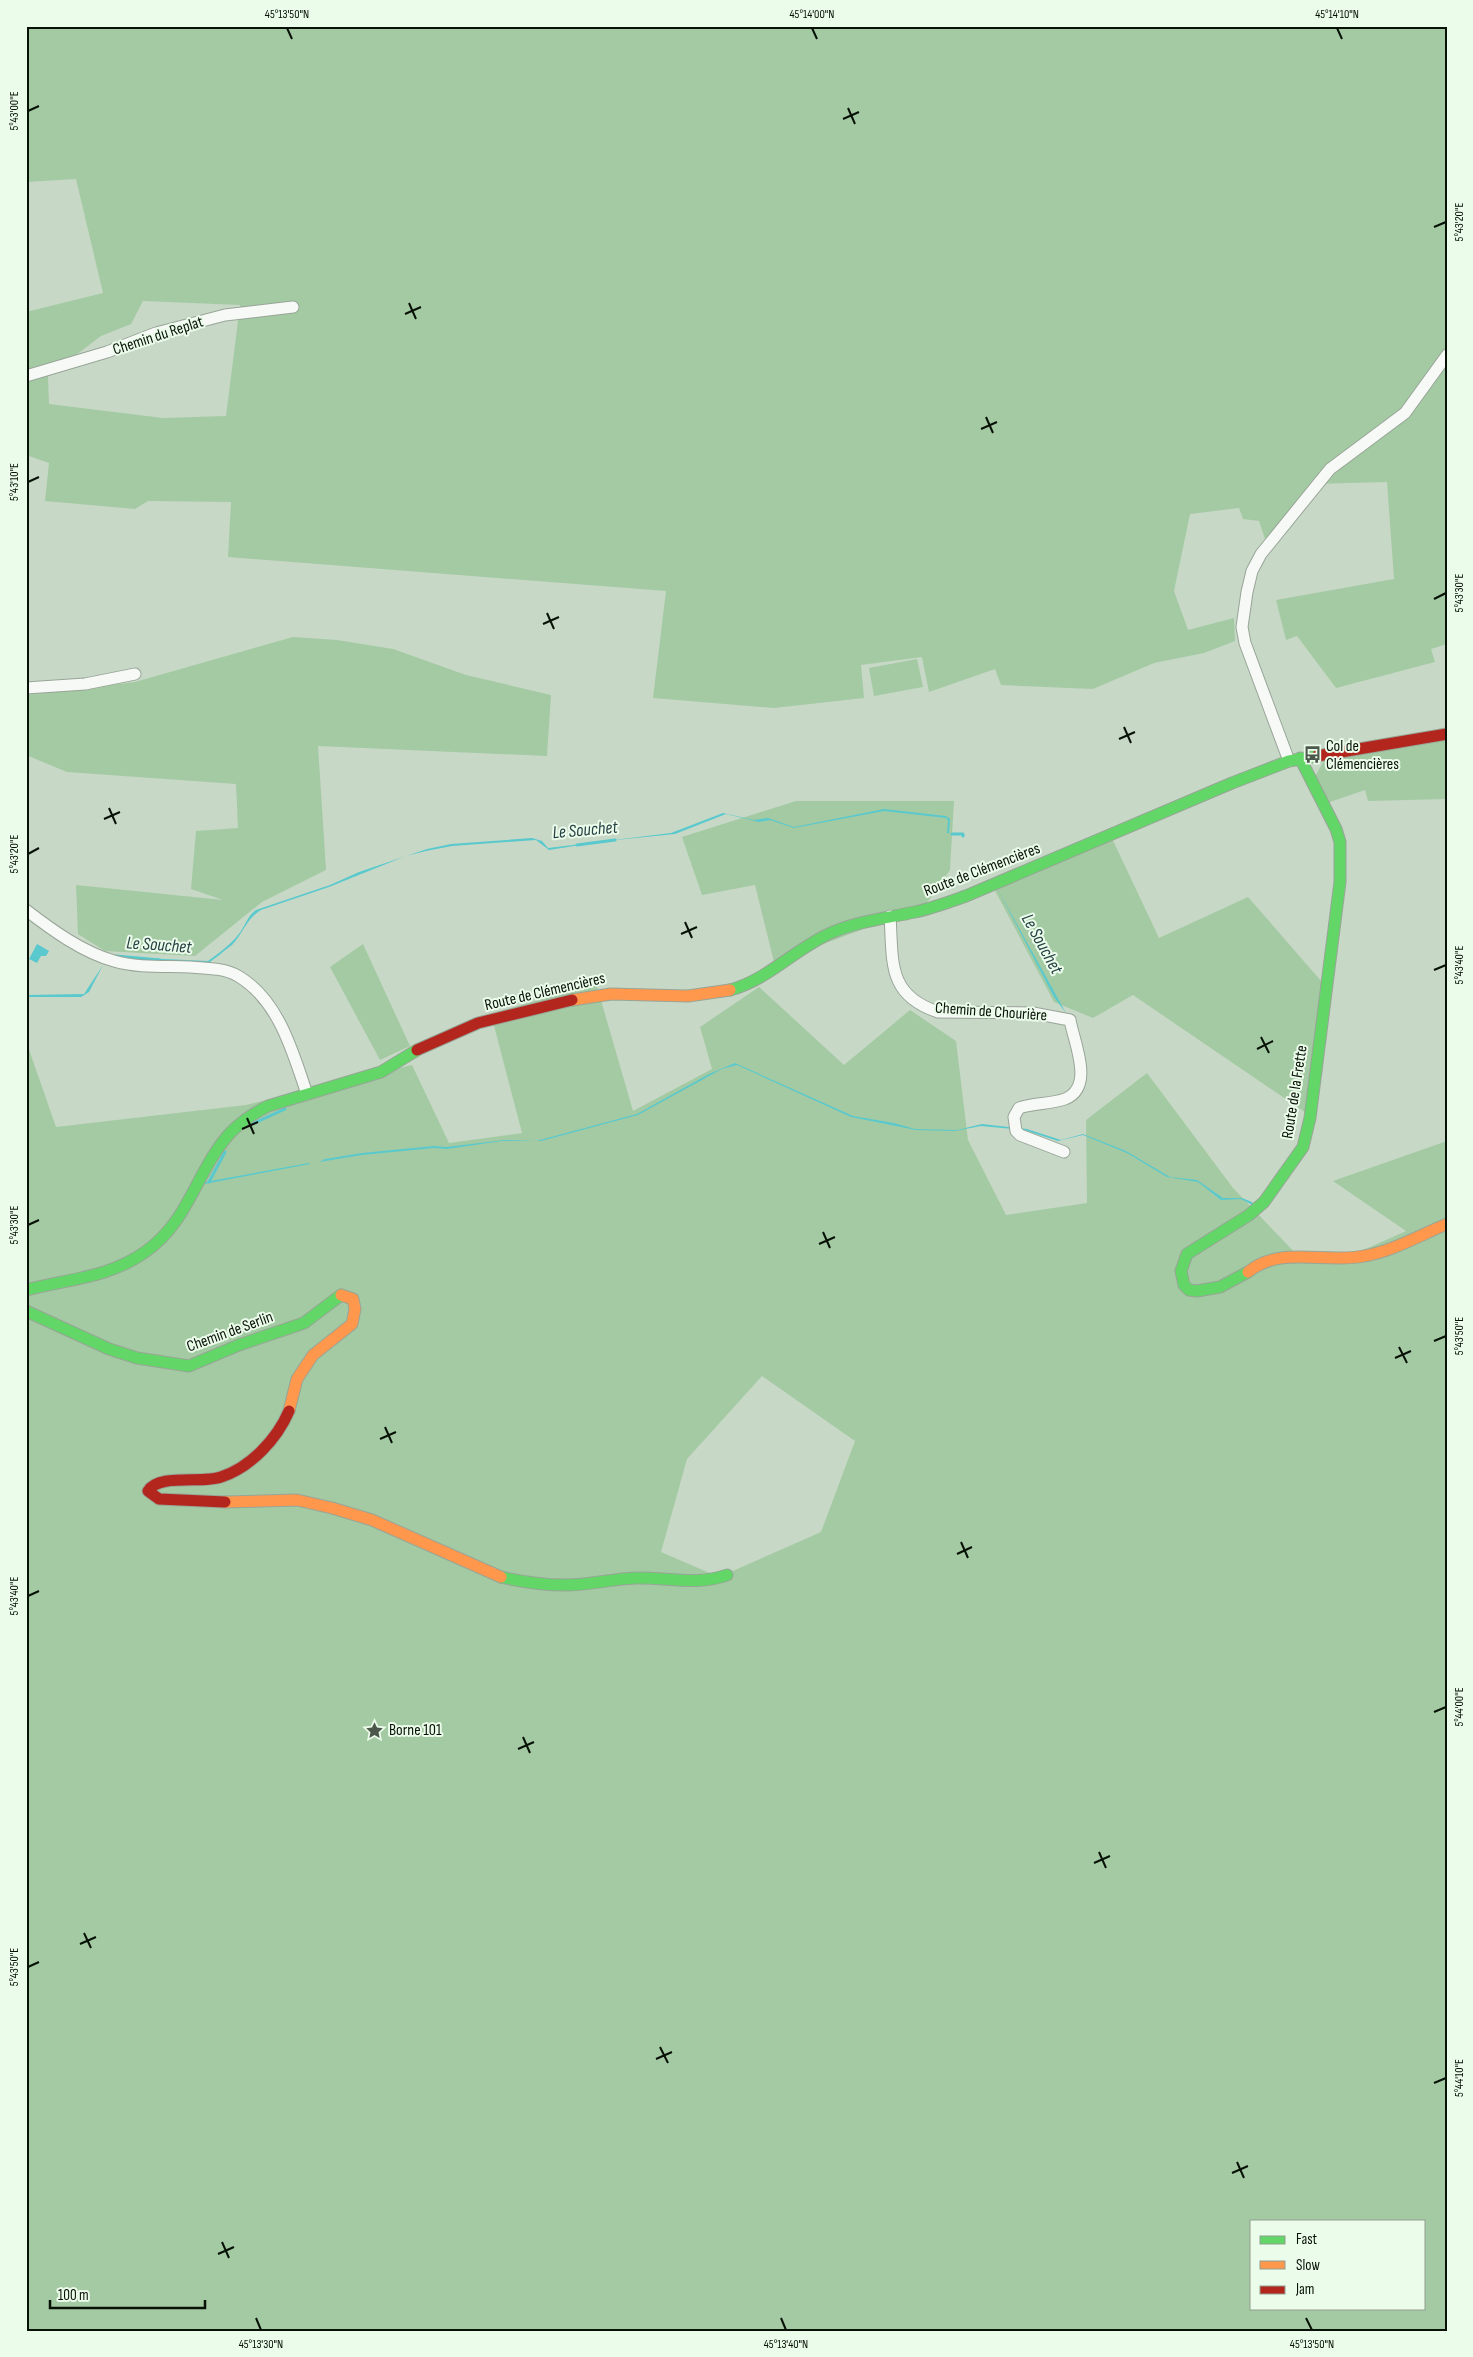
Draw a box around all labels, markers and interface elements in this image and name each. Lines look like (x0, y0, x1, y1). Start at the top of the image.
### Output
text: 45°13'50"N (265, 7, 309, 22)
text: 45°14'00"N (790, 7, 834, 22)
text: 45°14'10"N (1315, 7, 1359, 22)
text: 5°43'00"E (7, 91, 22, 131)
text: 5°43'20"E (1452, 203, 1467, 241)
street label: Chemin du Replat (110, 312, 206, 360)
text: 5°43'10"E (7, 463, 22, 501)
text: 5°43'30"E (1452, 574, 1467, 612)
place label: Col de Clémencières (1326, 737, 1399, 774)
bus stop icon: Col de Clémencières (1302, 745, 1322, 765)
water label: Le Souchet (552, 817, 619, 843)
text: 5°43'20"E (7, 835, 22, 873)
street label: Route de Clémencières (921, 839, 1043, 901)
water label: Le Souchet (1017, 910, 1067, 978)
water label: Le Souchet (126, 932, 193, 958)
text: 5°43'40"E (1452, 946, 1467, 984)
street label: Route de Clémencières (483, 969, 607, 1015)
street label: Chemin de Chourière (934, 999, 1048, 1025)
street label: Route de la Frette (1278, 1044, 1312, 1140)
text: 5°43'30"E (7, 1206, 22, 1244)
street label: Chemin de Serlin (184, 1308, 276, 1356)
text: 5°43'50"E (1452, 1317, 1467, 1355)
text: 5°43'40"E (7, 1577, 22, 1615)
text: 5°44'00"E (1452, 1687, 1467, 1727)
place icon: Borne 101 (365, 1720, 385, 1740)
place label: Borne 101 (389, 1721, 442, 1740)
text: 5°43'50"E (7, 1948, 22, 1986)
text: 5°44'10"E (1452, 2059, 1467, 2097)
legend (1250, 2220, 1426, 2310)
text: Fast (1296, 2230, 1318, 2249)
text: Slow (1296, 2256, 1320, 2275)
scale bar (50, 2277, 205, 2309)
text: Jam (1295, 2280, 1314, 2299)
text: 100 m (58, 2286, 89, 2305)
text: 45°13'30"N (239, 2337, 283, 2352)
text: 45°13'40"N (764, 2337, 808, 2352)
text: 45°13'50"N (1290, 2337, 1334, 2352)

